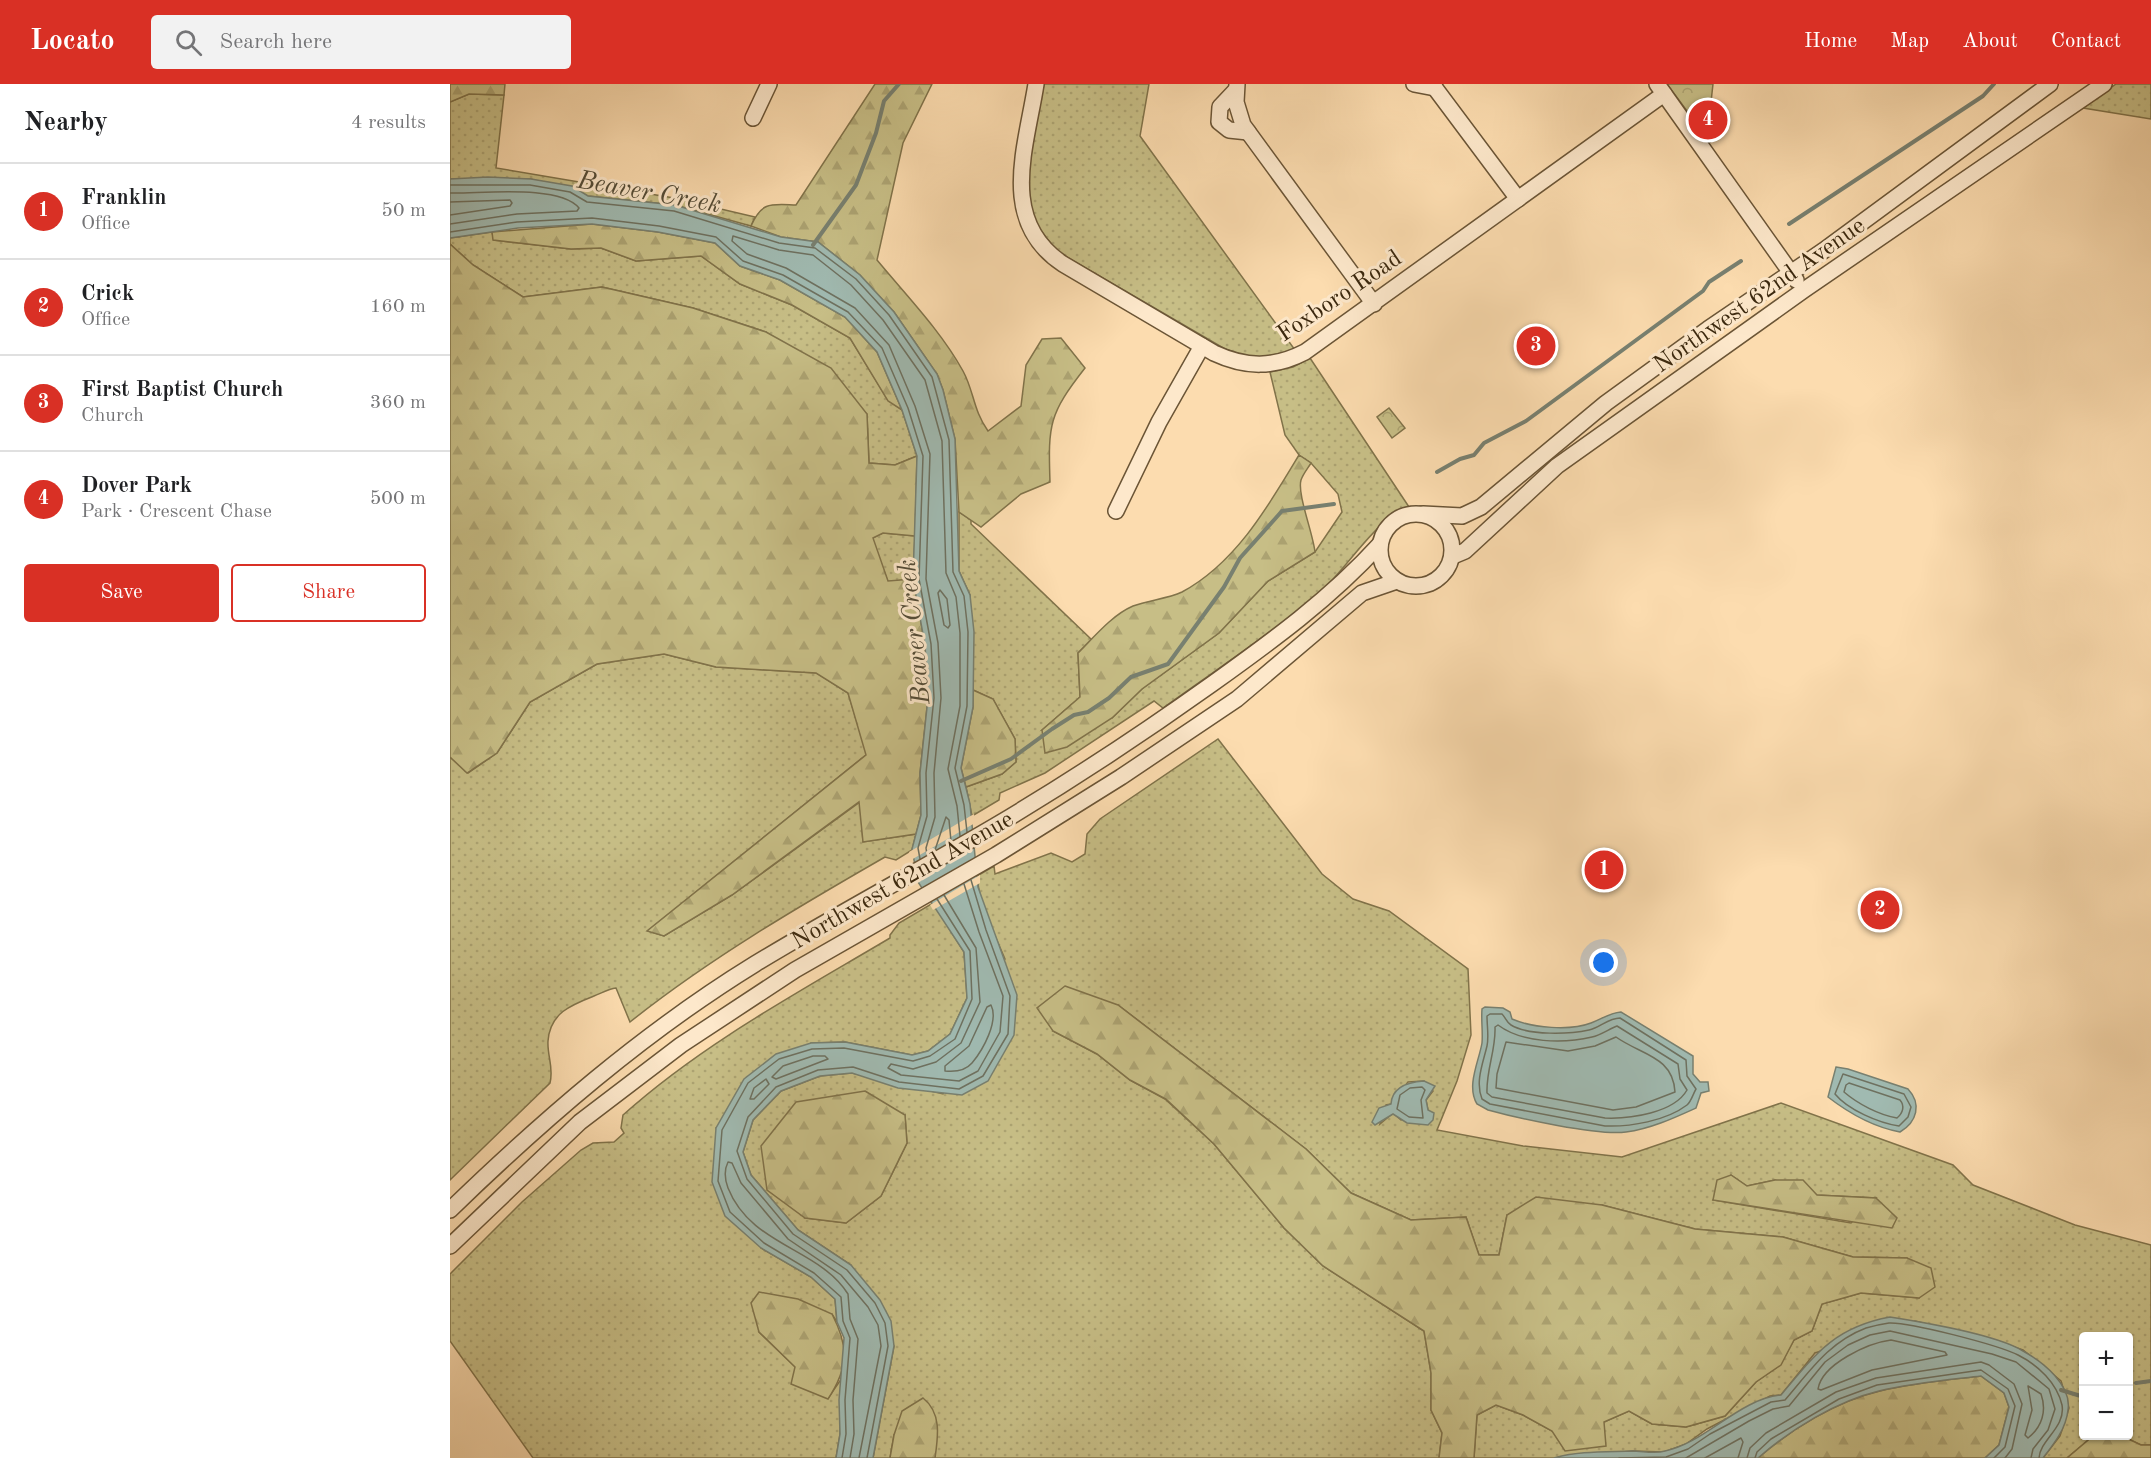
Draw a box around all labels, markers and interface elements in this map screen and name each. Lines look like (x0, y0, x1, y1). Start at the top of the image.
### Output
search box (151, 15, 571, 69)
icon: search (172, 26, 205, 59)
text: Locato (30, 28, 115, 56)
text: Search here (220, 31, 332, 53)
text: Home (1804, 31, 1857, 52)
text: Map (1890, 31, 1929, 52)
text: About (1962, 31, 2018, 52)
text: Contact (2051, 31, 2121, 52)
pin: 4 (1688, 98, 1728, 142)
text: Nearby (24, 110, 108, 136)
text: 4 results (351, 113, 426, 133)
water label: Beaver Creek (574, 167, 723, 218)
text: Franklin (81, 187, 167, 209)
text: 1 (38, 201, 49, 221)
text: 50 m (381, 201, 426, 221)
text: Office (81, 214, 130, 234)
street label: Northwest 62nd Avenue (1650, 214, 1870, 378)
street label: Foxboro Road (1273, 247, 1407, 347)
text: Crick (81, 283, 134, 305)
text: 2 (38, 297, 49, 317)
text: 160 m (370, 297, 426, 317)
text: Office (81, 310, 130, 330)
pin: 3 (1516, 324, 1556, 368)
text: First Baptist Church (81, 379, 283, 401)
text: 3 (38, 393, 49, 413)
text: 360 m (370, 393, 426, 413)
text: Church (81, 406, 144, 426)
text: Dover Park (81, 475, 192, 497)
text: 4 (38, 489, 49, 509)
text: 500 m (370, 489, 426, 509)
text: Park · Crescent Chase (81, 502, 272, 522)
water label: Beaver Creek (894, 558, 936, 707)
button: Save (24, 564, 219, 622)
button: Share (231, 564, 426, 622)
street label: Northwest 62nd Avenue (788, 808, 1018, 954)
pin: 1 (1584, 848, 1624, 892)
pin: 2 (1860, 888, 1900, 932)
your location (1589, 948, 1618, 977)
map controls (2079, 1332, 2133, 1440)
button: + (2079, 1332, 2133, 1386)
button: − (2079, 1386, 2133, 1440)

